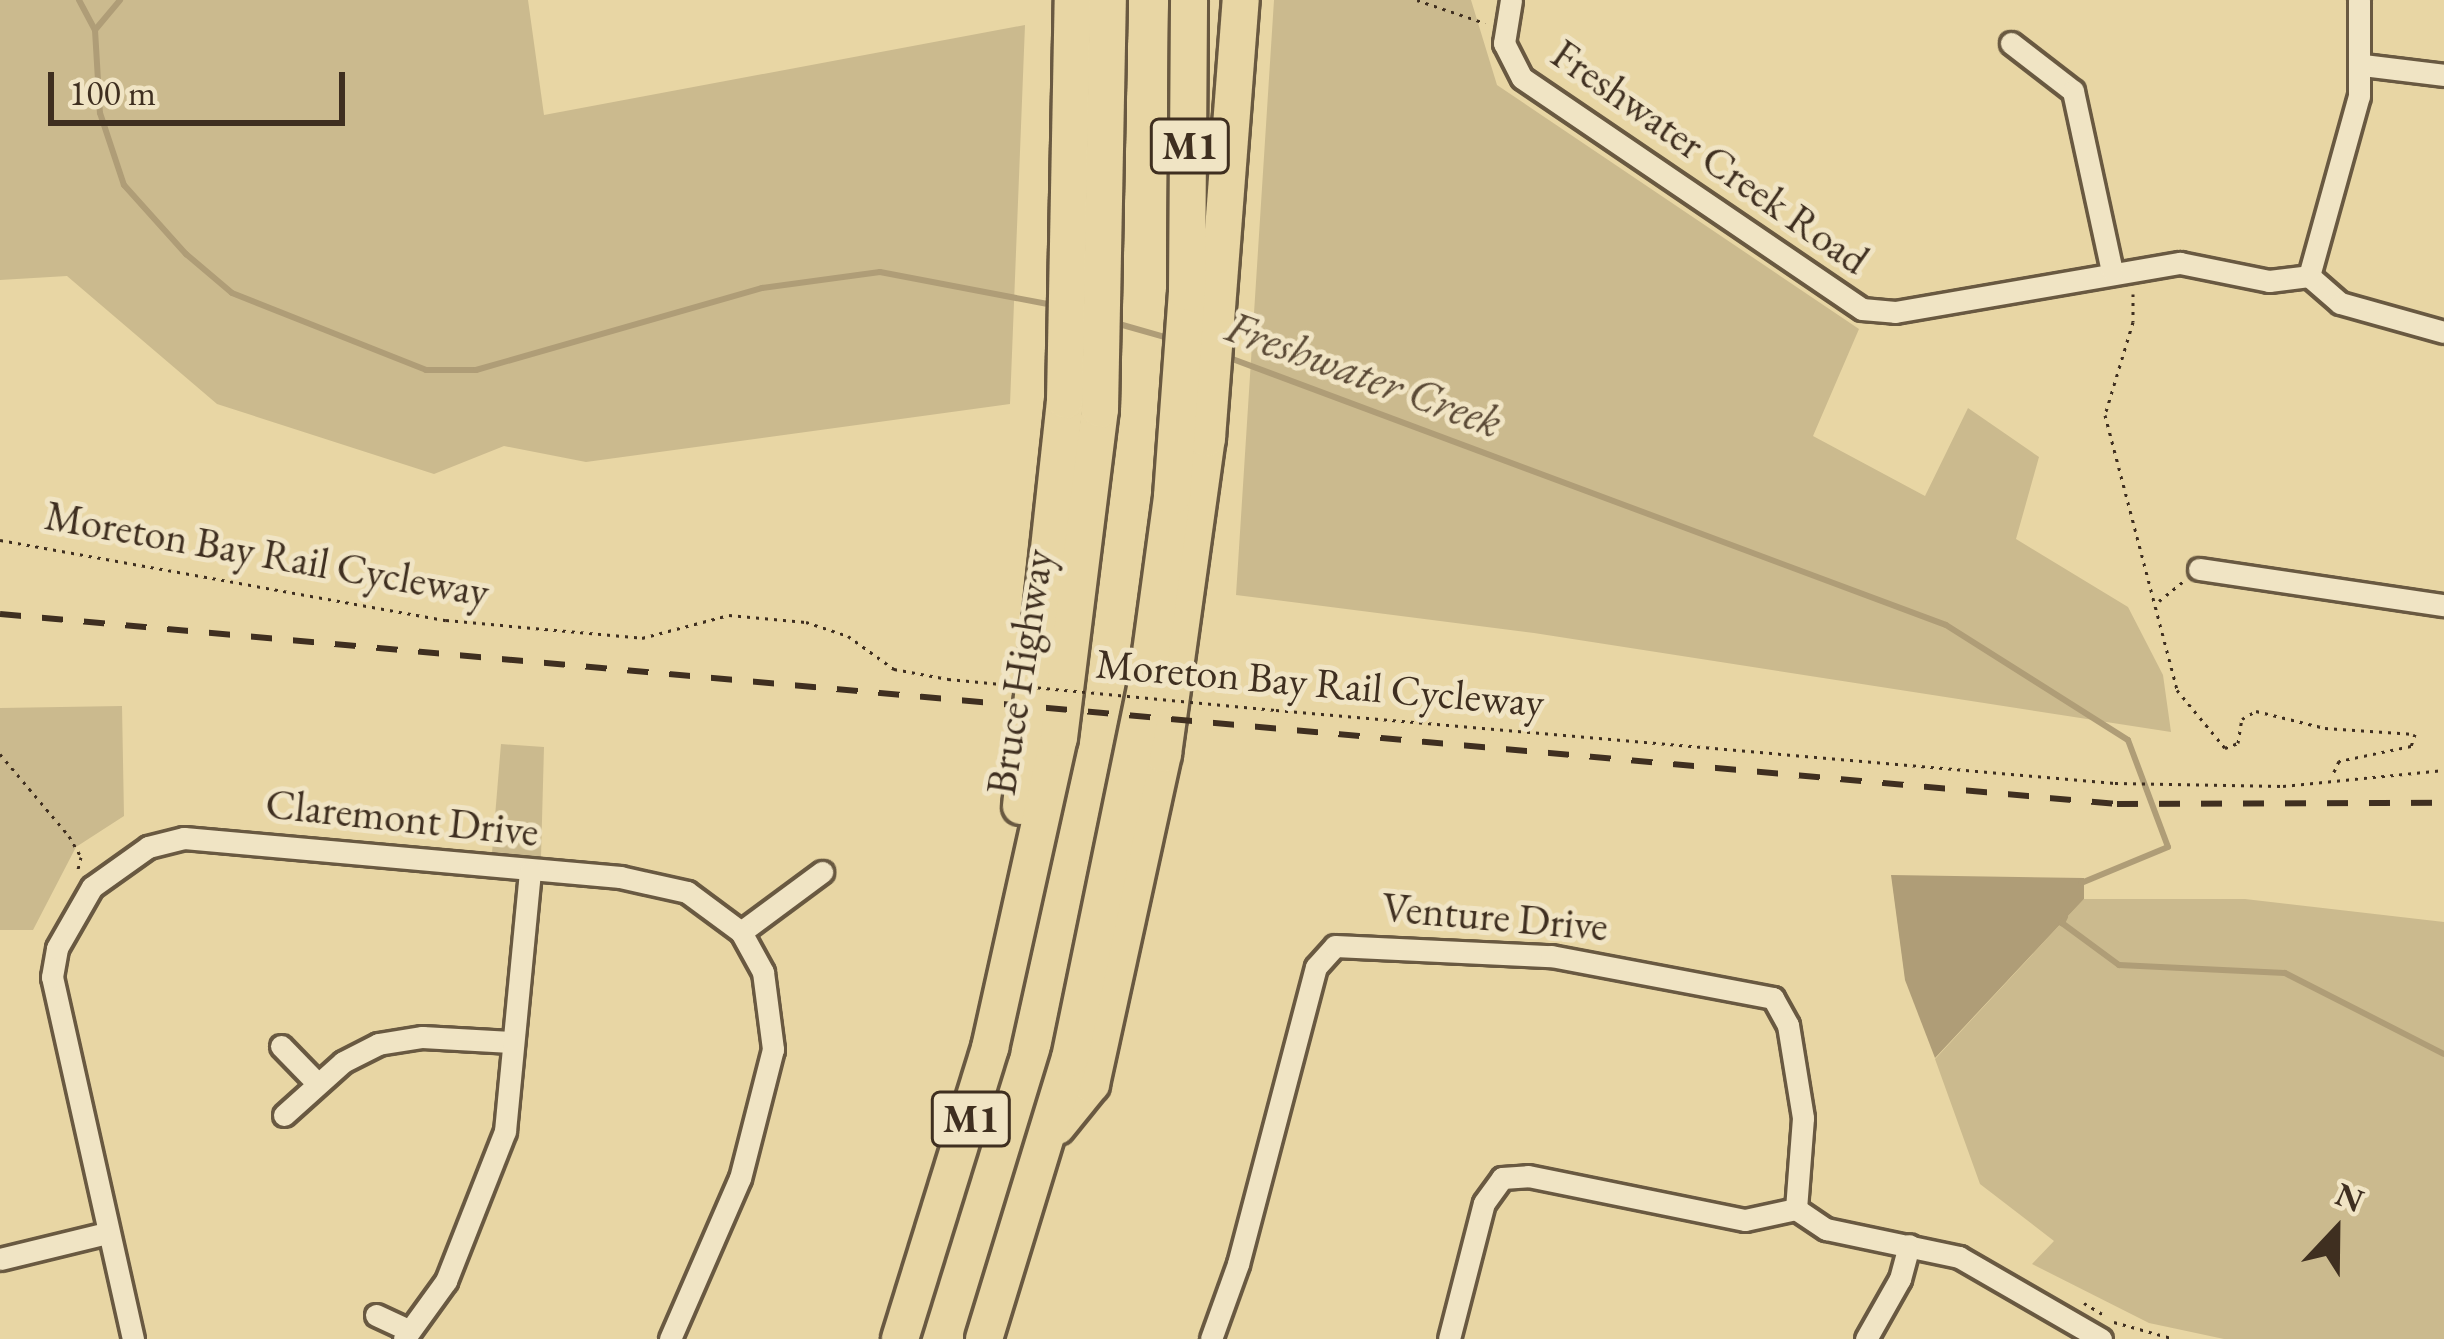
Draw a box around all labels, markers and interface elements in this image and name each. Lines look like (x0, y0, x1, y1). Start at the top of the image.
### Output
street label: Freshwater Creek Road (1542, 29, 1878, 285)
scale bar (54, 48, 351, 122)
text: 100 m (69, 69, 156, 116)
road number: M1 (1148, 113, 1232, 179)
water label: Freshwater Creek (1219, 299, 1509, 449)
street label: Moreton Bay Rail Cycleway (41, 490, 493, 618)
street label: Bruce Highway (976, 546, 1064, 798)
street label: Moreton Bay Rail Cycleway (1094, 638, 1546, 728)
street label: Claremont Drive (263, 779, 541, 857)
street label: Venture Drive (1380, 882, 1610, 952)
road number: M1 (929, 1086, 1013, 1152)
north arrow (2276, 1171, 2396, 1291)
text: N (2329, 1172, 2370, 1222)

